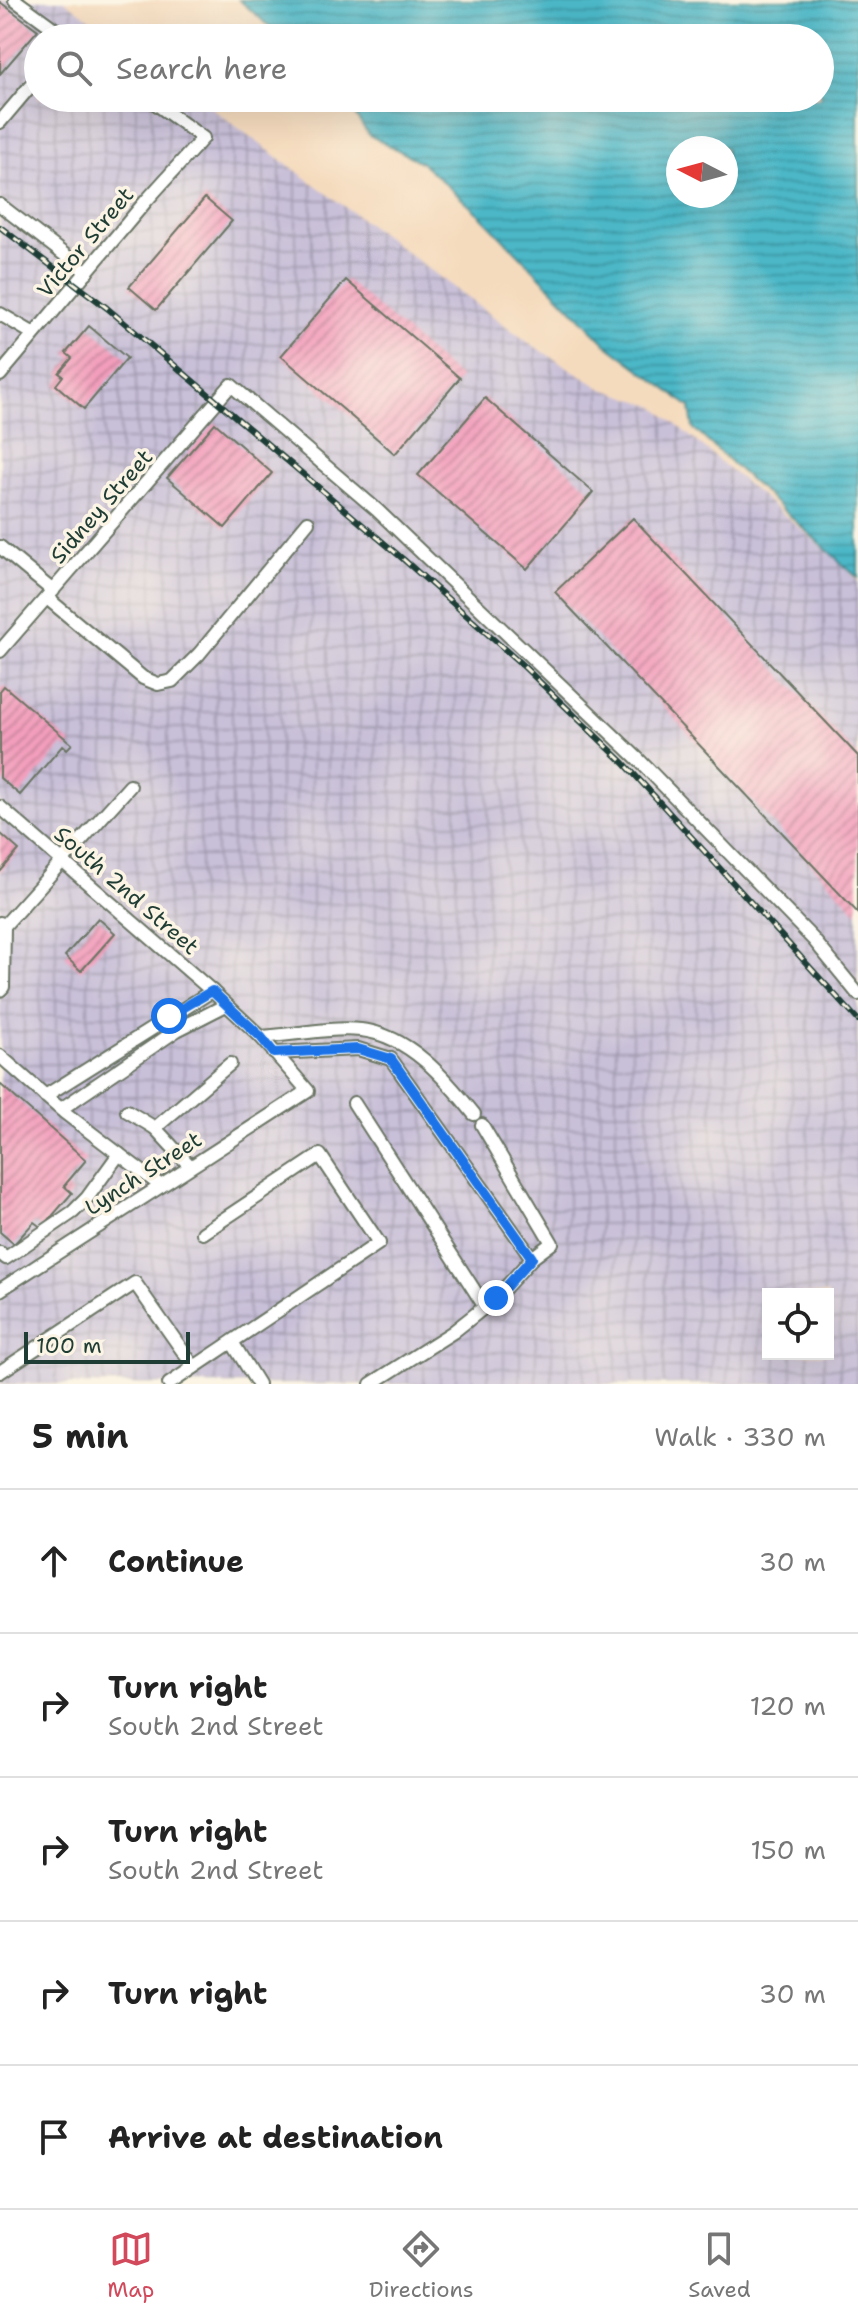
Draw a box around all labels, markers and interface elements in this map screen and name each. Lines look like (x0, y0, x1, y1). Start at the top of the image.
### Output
search box (24, 24, 834, 112)
icon: search (52, 46, 96, 90)
text: Search here (116, 48, 287, 89)
north arrow (666, 136, 738, 208)
street label: Victor Street (31, 181, 140, 304)
street label: Sidney Street (44, 443, 159, 570)
street label: South 2nd Street (48, 820, 205, 961)
route start (151, 998, 187, 1034)
street label: Lynch Street (79, 1125, 207, 1222)
route end (478, 1280, 514, 1316)
map controls (762, 1288, 834, 1360)
button: locate (762, 1288, 834, 1360)
scale bar (24, 1328, 190, 1364)
text: 100 m (36, 1331, 102, 1360)
text: 5 min (32, 1413, 129, 1459)
text: Walk · 330 m (654, 1419, 826, 1454)
icon: ahead (32, 1539, 76, 1583)
text: Continue (108, 1541, 244, 1582)
text: 30 m (759, 1544, 826, 1579)
text: Turn right (108, 1667, 267, 1708)
icon: right (32, 1683, 76, 1727)
text: 120 m (750, 1688, 826, 1723)
text: South 2nd Street (108, 1708, 324, 1743)
text: Turn right (108, 1811, 267, 1852)
icon: right (32, 1827, 76, 1871)
text: 150 m (750, 1832, 826, 1867)
text: South 2nd Street (108, 1852, 324, 1887)
icon: right (32, 1971, 76, 2015)
text: Turn right (108, 1973, 267, 2014)
text: 30 m (759, 1976, 826, 2011)
icon: arrive (32, 2115, 76, 2159)
text: Arrive at destination (108, 2117, 443, 2158)
tab: Map (107, 2227, 154, 2304)
tab: Directions (369, 2227, 474, 2304)
tab: Saved (688, 2227, 751, 2304)

